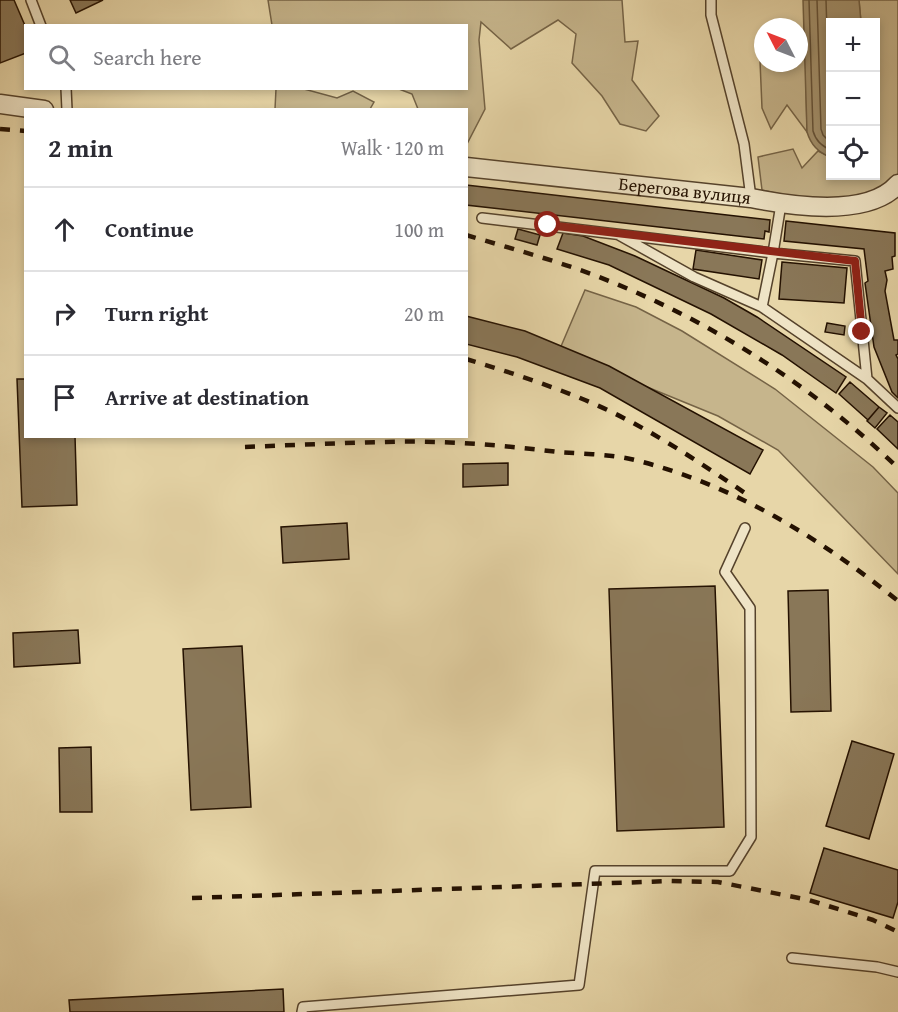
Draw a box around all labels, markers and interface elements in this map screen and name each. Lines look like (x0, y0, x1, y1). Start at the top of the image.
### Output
north arrow (754, 18, 808, 72)
map controls (826, 18, 880, 180)
button: + (826, 18, 880, 72)
search box (24, 24, 468, 90)
icon: search (45, 41, 78, 74)
text: Search here (93, 41, 202, 73)
button: − (826, 72, 880, 126)
button: locate (826, 126, 880, 180)
text: 2 min (48, 128, 113, 167)
text: Walk · 120 m (341, 133, 444, 162)
street label: Берегова вулиця (617, 170, 752, 211)
route start (534, 211, 560, 237)
icon: ahead (48, 213, 81, 246)
text: Continue (105, 213, 194, 245)
text: 100 m (394, 215, 444, 244)
icon: right (48, 297, 81, 330)
text: Turn right (105, 297, 208, 329)
text: 20 m (404, 299, 444, 328)
route end (848, 318, 874, 344)
icon: arrive (48, 381, 81, 414)
text: Arrive at destination (105, 381, 309, 413)

